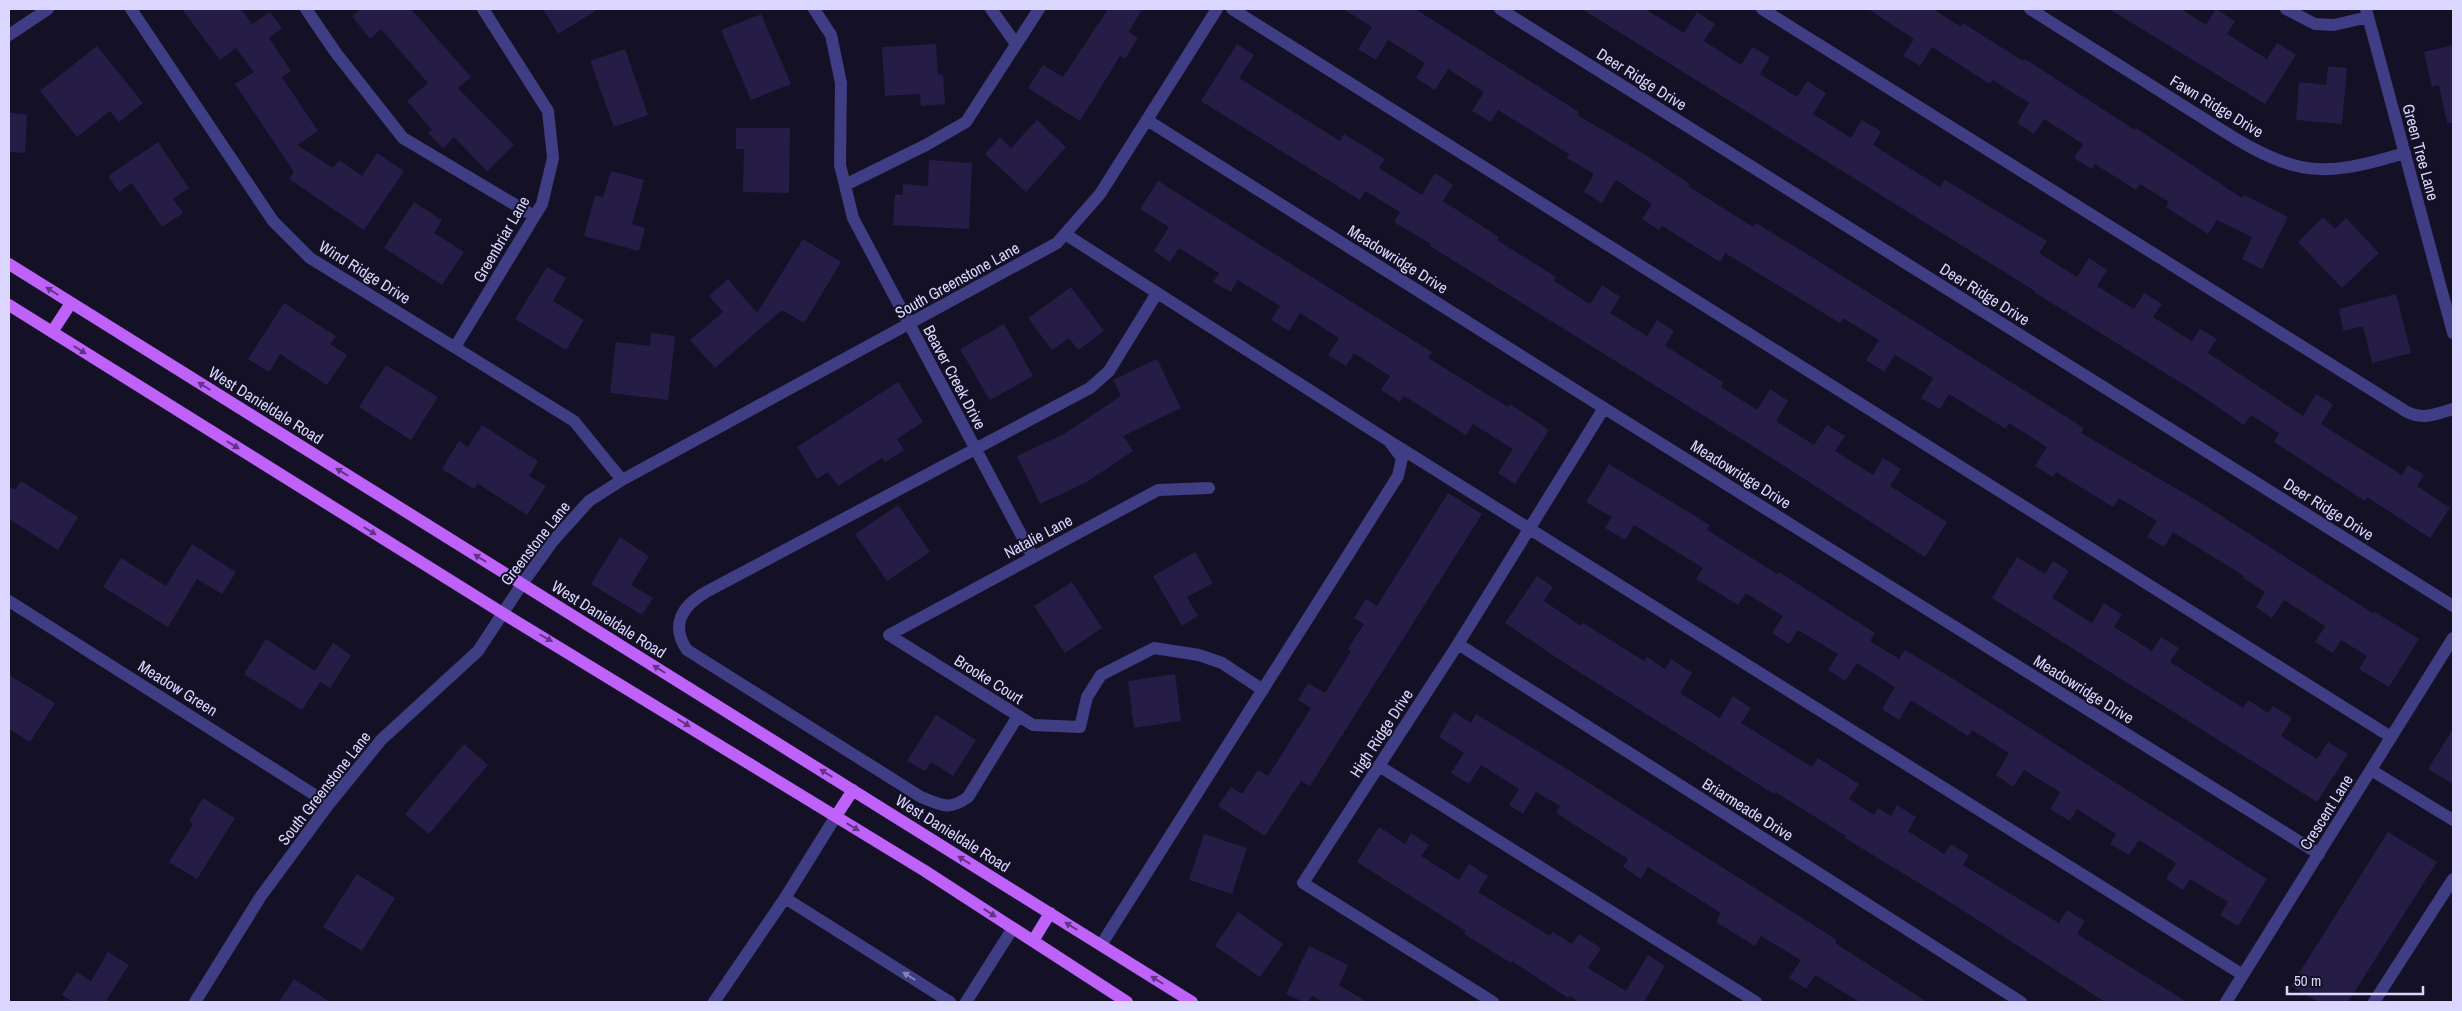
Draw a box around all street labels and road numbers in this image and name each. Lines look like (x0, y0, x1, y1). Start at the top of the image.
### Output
street label: Deer Ridge Drive (1593, 43, 1691, 115)
street label: Fawn Ridge Drive (2166, 70, 2268, 142)
street label: Green Tree Lane (2398, 101, 2444, 203)
street label: Greenbriar Lane (467, 192, 535, 286)
street label: Meadowridge Drive (1344, 219, 1452, 299)
street label: Wind Ridge Drive (315, 235, 415, 309)
street label: South Greenstone Lane (891, 237, 1023, 323)
street label: Deer Ridge Drive (1936, 258, 2034, 330)
street label: Beaver Creek Drive (918, 321, 992, 433)
street label: West Danieldale Road (205, 361, 327, 449)
street label: Meadowridge Drive (1687, 434, 1795, 514)
street label: Deer Ridge Drive (2280, 473, 2378, 545)
street label: Greenstone Lane (495, 496, 575, 590)
street label: Natalie Lane (1000, 509, 1076, 563)
street label: West Danieldale Road (548, 575, 670, 663)
street label: Brooke Court (950, 649, 1028, 709)
street label: Meadowridge Drive (2030, 649, 2138, 729)
street label: Meadow Green (134, 655, 222, 721)
street label: High Ridge Drive (1344, 684, 1418, 782)
street label: South Greenstone Lane (272, 726, 376, 850)
street label: Crescent Lane (2294, 770, 2358, 854)
street label: Briarmeade Drive (1698, 772, 1798, 846)
street label: West Danieldale Road (892, 789, 1014, 877)

